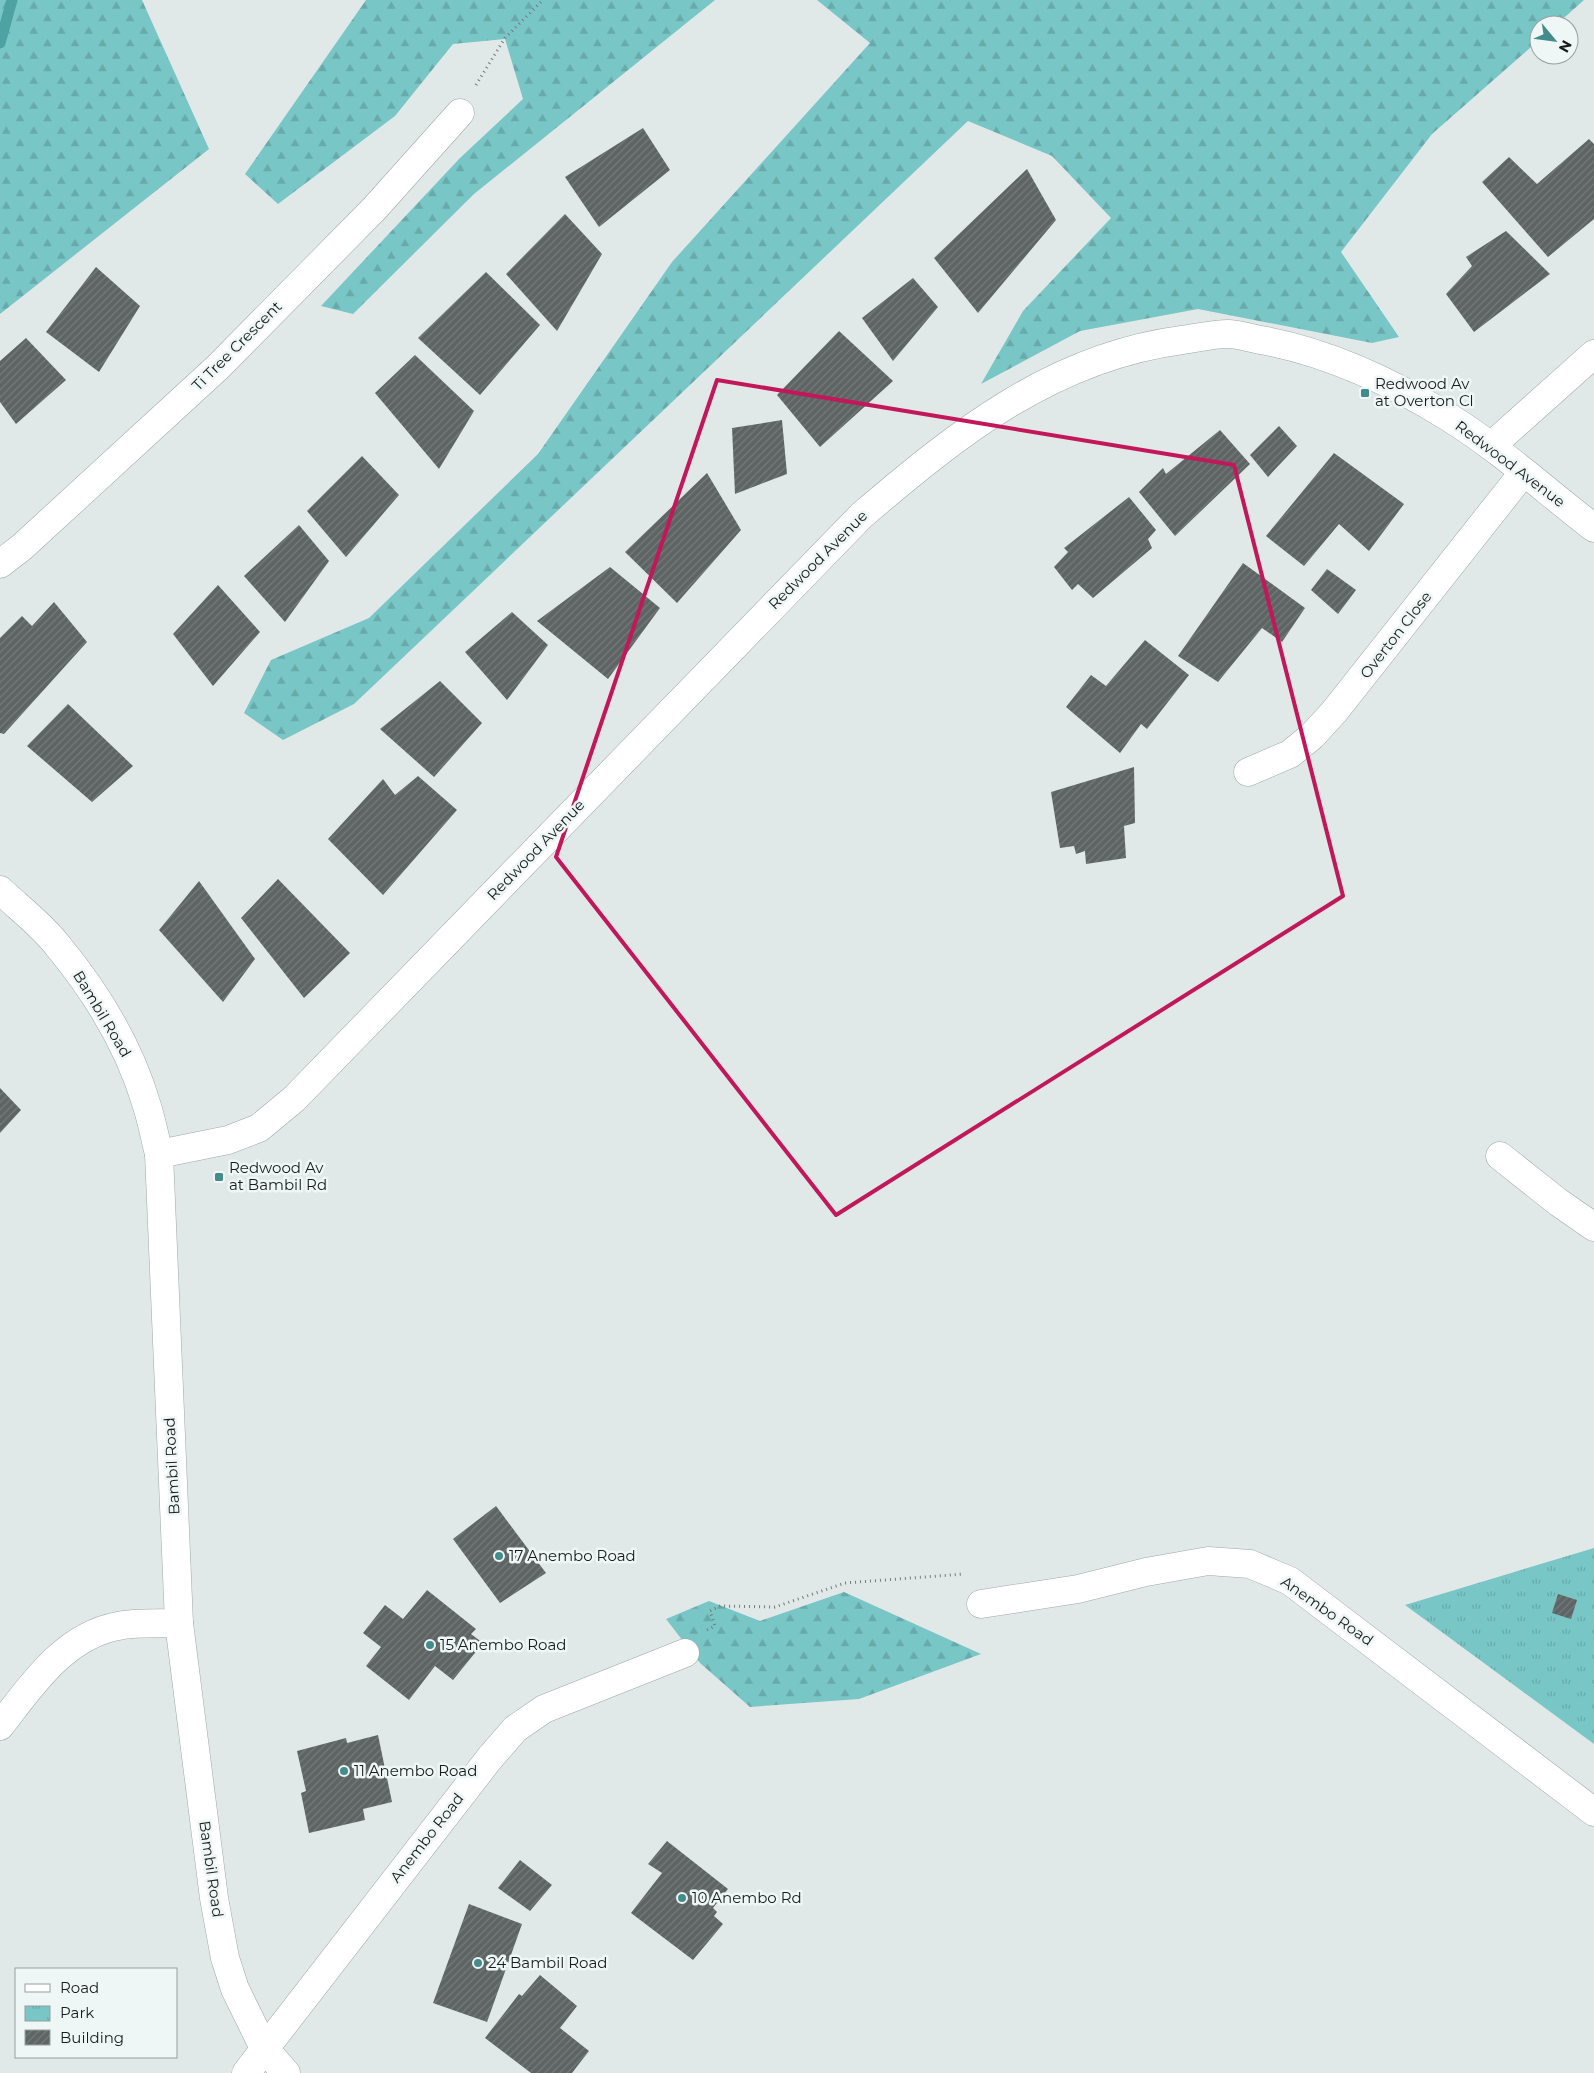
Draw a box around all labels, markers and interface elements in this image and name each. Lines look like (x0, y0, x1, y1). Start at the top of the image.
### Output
north arrow (1529, 15, 1579, 65)
text: N (1555, 37, 1576, 56)
street label: Ti Tree Crescent (188, 297, 286, 395)
place label: Redwood Av at Overton Cl (1375, 374, 1474, 410)
marker: Redwood Av at Overton Cl (1359, 387, 1371, 399)
street label: Redwood Avenue (1452, 416, 1569, 511)
street label: Redwood Avenue (764, 506, 871, 613)
street label: Overton Close (1356, 587, 1436, 682)
street label: Redwood Avenue (483, 795, 589, 904)
street label: Bambil Road (69, 967, 136, 1060)
place label: Redwood Av at Bambil Rd (229, 1158, 327, 1194)
marker: Redwood Av at Bambil Rd (213, 1171, 225, 1183)
street label: Bambil Road (159, 1417, 184, 1515)
place label: 17 Anembo Road (509, 1546, 636, 1565)
marker: 17 Anembo Road (493, 1550, 505, 1562)
street label: Anembo Road (1277, 1572, 1377, 1650)
place label: 15 Anembo Road (440, 1635, 566, 1654)
marker: 15 Anembo Road (424, 1639, 436, 1651)
place label: 11 Anembo Road (354, 1761, 477, 1780)
marker: 11 Anembo Road (338, 1765, 350, 1777)
street label: Anembo Road (386, 1789, 468, 1886)
street label: Bambil Road (195, 1819, 228, 1919)
place label: 10 Anembo Rd (692, 1888, 802, 1907)
marker: 10 Anembo Rd (676, 1892, 688, 1904)
place label: 24 Bambil Road (488, 1953, 608, 1972)
marker: 24 Bambil Road (472, 1957, 484, 1969)
legend (15, 1968, 178, 2058)
text: Road (60, 1978, 99, 1997)
text: Park (60, 2003, 94, 2022)
text: Building (60, 2028, 124, 2047)

